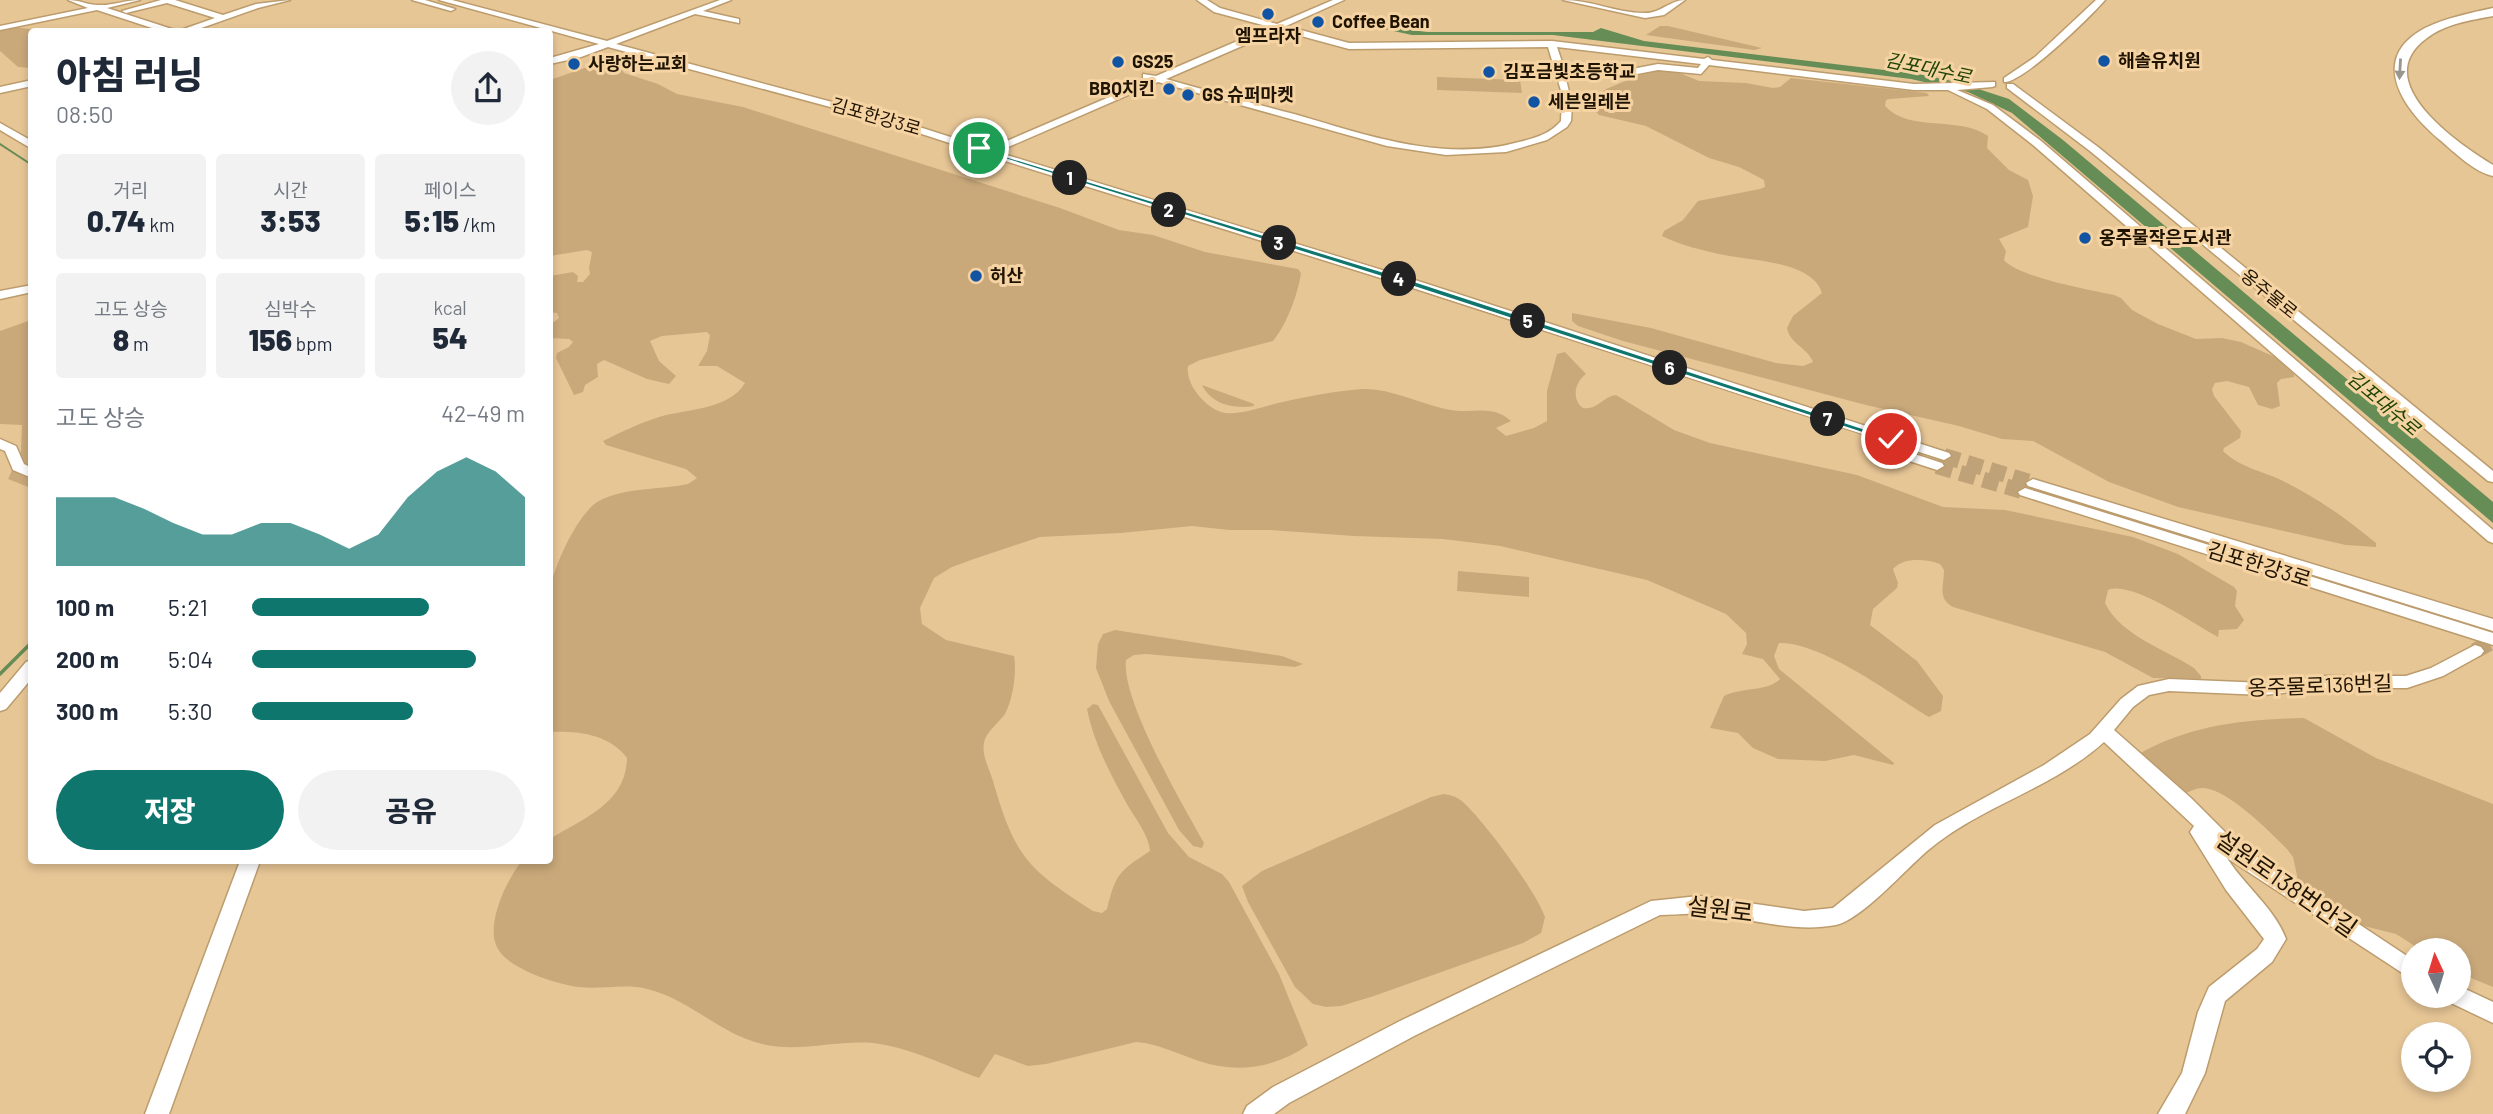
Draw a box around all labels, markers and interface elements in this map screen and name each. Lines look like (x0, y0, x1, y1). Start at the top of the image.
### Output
marker: 엠프라자 (1260, 6, 1276, 22)
place label: Coffee Bean (1332, 10, 1430, 32)
marker: Coffee Bean (1310, 14, 1326, 30)
place label: 엠프라자 (1235, 24, 1302, 46)
water label: 김포대수로 (1883, 47, 1975, 88)
place label: 해솔유치원 (2118, 49, 2201, 71)
place label: GS25 (1132, 50, 1174, 72)
text: 아침 러닝 (56, 51, 203, 97)
button: share (451, 51, 525, 125)
place label: 사랑하는교회 (588, 52, 687, 74)
marker: 해솔유치원 (2096, 53, 2112, 69)
marker: GS25 (1110, 54, 1126, 70)
marker: 사랑하는교회 (566, 56, 582, 72)
one-way arrow (2395, 58, 2406, 80)
place label: 김포금빛초등학교 (1503, 60, 1635, 82)
marker: 김포금빛초등학교 (1481, 64, 1497, 80)
place label: BBQ치킨 (1089, 77, 1155, 99)
marker: BBQ치킨 (1161, 81, 1177, 97)
place label: GS 슈퍼마켓 (1202, 83, 1294, 105)
marker: GS 슈퍼마켓 (1180, 87, 1196, 103)
place label: 세븐일레븐 (1548, 90, 1631, 112)
street label: 김포한강3로 (829, 93, 924, 139)
marker: 세븐일레븐 (1526, 94, 1542, 110)
text: 08:50 (56, 100, 114, 128)
pin (949, 118, 1009, 178)
icon: arrive (960, 129, 998, 167)
pin: 1 (1052, 160, 1088, 196)
text: 1 (1066, 166, 1073, 189)
text: 거리 (113, 178, 148, 201)
text: 시간 (273, 178, 308, 201)
text: 페이스 (424, 178, 476, 201)
pin: 2 (1152, 192, 1186, 228)
text: 2 (1163, 198, 1174, 221)
text: 0.74 (87, 202, 146, 238)
text: 3:53 (260, 202, 321, 238)
text: 5:15 (405, 202, 459, 238)
text: km (146, 213, 175, 236)
text: /km (459, 213, 496, 236)
pin: 3 (1262, 226, 1296, 260)
place label: 옹주물작은도서관 (2099, 226, 2232, 248)
marker: 옹주물작은도서관 (2077, 230, 2093, 246)
text: 3 (1273, 231, 1284, 254)
pin: 4 (1382, 262, 1416, 296)
place label: 허산 (990, 264, 1024, 286)
street label: 옹주물로 (2237, 264, 2302, 323)
text: 4 (1393, 267, 1404, 290)
marker: 허산 (968, 268, 984, 284)
text: kcal (434, 296, 467, 319)
text: 고도 상승 (94, 297, 168, 320)
text: 심박수 (264, 297, 317, 320)
pin: 5 (1510, 304, 1546, 338)
text: 5 (1522, 309, 1533, 332)
text: 54 (433, 319, 468, 355)
text: 8 (113, 321, 129, 357)
text: 156 (249, 321, 292, 357)
text: m (129, 332, 149, 355)
text: bpm (292, 332, 332, 355)
pin: 6 (1652, 350, 1688, 386)
text: 6 (1664, 356, 1675, 379)
water label: 김포대수로 (2343, 366, 2426, 440)
text: 42–49 m (441, 399, 525, 427)
pin: 7 (1811, 402, 1846, 436)
text: 고도 상승 (56, 403, 145, 431)
text: 7 (1823, 407, 1832, 430)
pin (1861, 409, 1921, 469)
icon: check (1872, 420, 1910, 458)
street label: 김포한강3로 (2204, 536, 2314, 591)
text: 100 m (56, 593, 114, 621)
text: 5:21 (168, 593, 208, 621)
text: 200 m (56, 645, 119, 673)
text: 5:04 (168, 645, 213, 673)
street label: 옹주물로136번길 (2247, 669, 2393, 700)
text: 300 m (56, 697, 118, 725)
text: 5:30 (168, 697, 212, 725)
button: 저장 (56, 770, 284, 850)
button: 공유 (298, 770, 525, 850)
street label: 설원로138번안길 (2211, 823, 2363, 942)
street label: 설원로 (1686, 890, 1755, 927)
north arrow (2401, 938, 2471, 1008)
map controls (2401, 938, 2471, 1092)
button: locate (2401, 1022, 2471, 1092)

